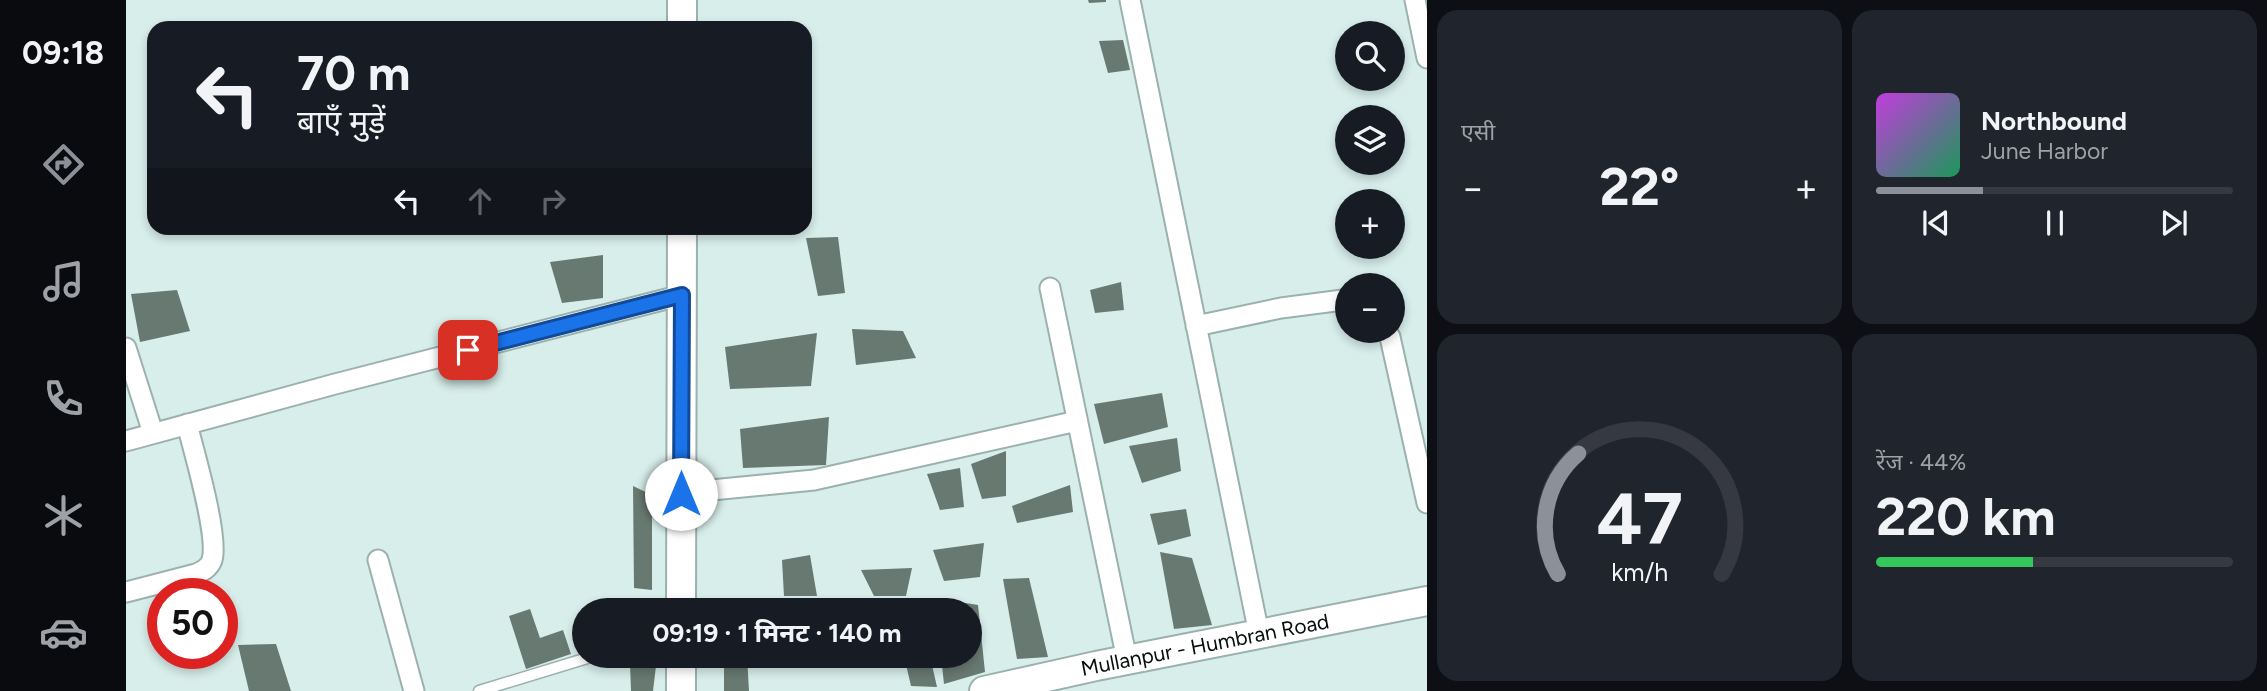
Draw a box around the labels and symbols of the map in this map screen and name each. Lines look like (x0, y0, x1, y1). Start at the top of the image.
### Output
pin (438, 320, 498, 380)
position arrow (644, 457, 718, 531)
speed limit sign: 50 (147, 578, 238, 669)
street label: Mullanpur - Humbran Road (1079, 608, 1331, 681)

